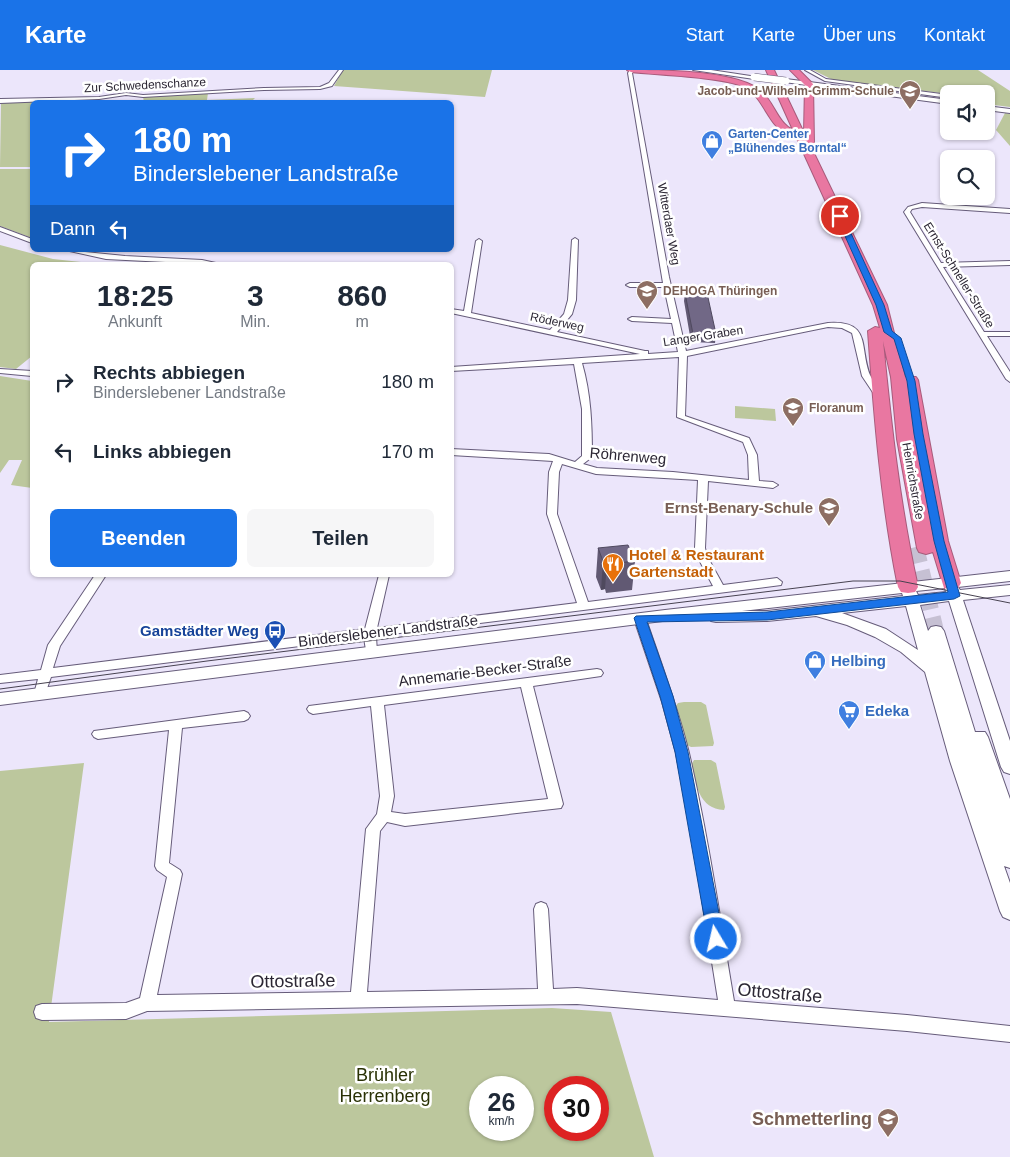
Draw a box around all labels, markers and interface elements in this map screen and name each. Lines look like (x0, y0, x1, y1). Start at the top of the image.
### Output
text: Karte (25, 21, 86, 48)
text: Start (686, 25, 724, 45)
text: Karte (752, 25, 795, 45)
text: Über uns (823, 25, 896, 45)
text: Kontakt (924, 25, 985, 45)
street label: Zur Schwedenschanze (84, 75, 207, 95)
school or university icon: Jacob-und-Wilhelm-Grimm-Schule (898, 79, 922, 110)
place label: Jacob-und-Wilhelm-Grimm-Schule (697, 84, 894, 98)
map controls (940, 85, 995, 205)
button: sound (940, 85, 995, 140)
icon: right (50, 120, 115, 185)
text: 180 m (133, 120, 232, 159)
place label: Garten-Center „Blühendes Borntal“ (728, 127, 847, 155)
shop icon: Garten-Center „Blühendes Borntal“ (700, 129, 724, 160)
button: search (940, 150, 995, 205)
text: Binderslebener Landstraße (133, 161, 398, 186)
street label: Witterdaer Weg (655, 182, 683, 266)
pin (819, 195, 861, 237)
icon: arrive (826, 202, 854, 230)
icon: left (105, 215, 133, 243)
text: Dann (50, 218, 95, 239)
street label: Ernst-Schneller-Straße (921, 220, 997, 331)
text: 18:25 (97, 279, 173, 312)
text: 3 (247, 279, 264, 312)
text: 860 (337, 279, 387, 312)
school or university icon: DEHOGA Thüringen (635, 279, 659, 310)
place label: DEHOGA Thüringen (663, 284, 777, 298)
street label: Röderweg (529, 309, 585, 335)
text: Ankunft (108, 313, 162, 330)
text: Min. (240, 313, 270, 330)
text: m (356, 313, 369, 330)
street label: Langer Graben (662, 323, 744, 349)
text: Rechts abbiegen (93, 362, 245, 383)
icon: right (50, 368, 78, 396)
text: 180 m (381, 371, 434, 392)
text: Binderslebener Landstraße (93, 384, 286, 401)
school or university icon: Floranum (781, 396, 805, 427)
place label: Floranum (809, 401, 864, 415)
icon: left (50, 438, 78, 466)
text: Links abbiegen (93, 441, 231, 462)
text: 170 m (381, 441, 434, 462)
street label: Heinrichstraße (899, 441, 927, 521)
street label: Röhrenweg (589, 444, 667, 467)
school or university icon: Ernst-Benary-Schule (817, 496, 841, 527)
place label: Ernst-Benary-Schule (665, 499, 813, 516)
button: Beenden (50, 509, 237, 567)
button: Teilen (247, 509, 434, 567)
place label: Hotel & Restaurant Gartenstadt (629, 546, 764, 580)
restaurant icon: Hotel & Restaurant Gartenstadt (601, 552, 625, 583)
street label: Binderslebener Landstraße (297, 611, 479, 650)
bus stop icon: Gamstädter Weg (263, 619, 287, 650)
place label: Gamstädter Weg (140, 622, 259, 639)
shop icon: Helbing (803, 649, 827, 680)
street label: Annemarie-Becker-Straße (397, 651, 572, 690)
place label: Helbing (831, 652, 886, 669)
supermarket icon: Edeka (837, 699, 861, 730)
place label: Edeka (865, 702, 910, 719)
position arrow (689, 912, 741, 964)
street label: Ottostraße (250, 970, 336, 992)
street label: Ottostraße (737, 979, 823, 1007)
park label: Brühler Herrenberg (339, 1065, 431, 1106)
speed limit sign: 30 (544, 1076, 609, 1141)
text: 26 (488, 1088, 515, 1116)
school or university icon: Schmetterling (876, 1107, 900, 1138)
place label: Schmetterling (752, 1109, 872, 1129)
text: km/h (488, 1114, 515, 1128)

